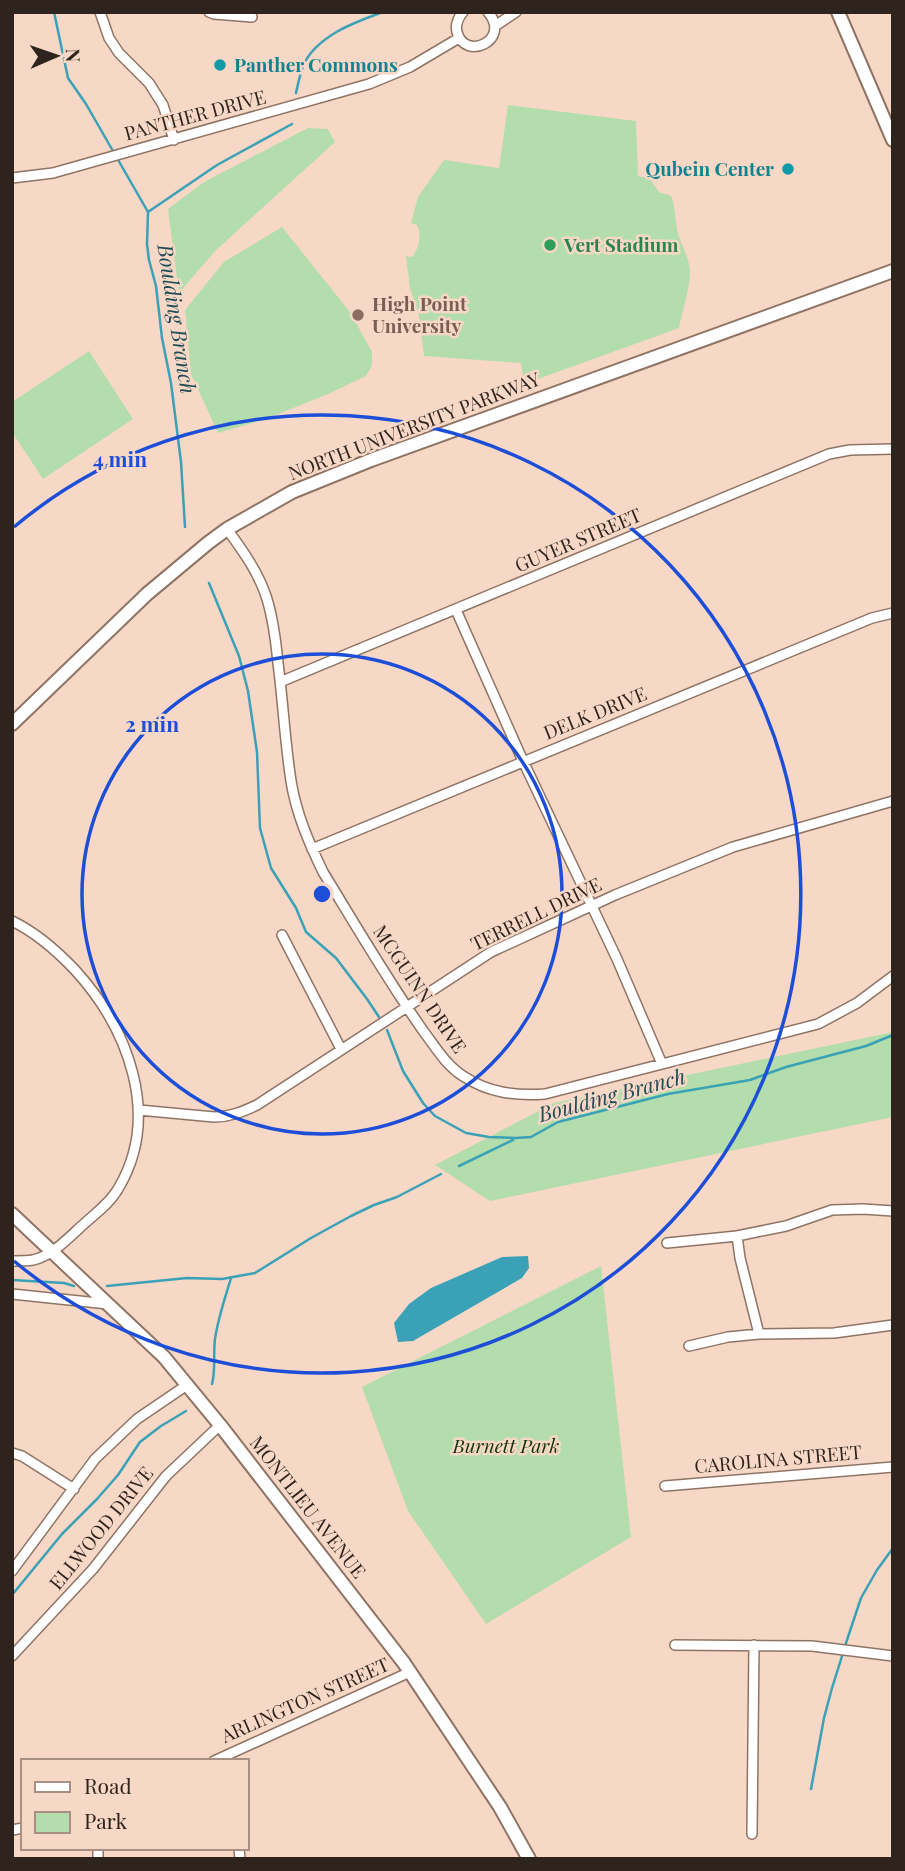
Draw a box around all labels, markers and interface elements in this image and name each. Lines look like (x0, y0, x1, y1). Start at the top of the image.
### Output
north arrow (21, 21, 91, 91)
text: N (61, 48, 87, 63)
place label: Panther Commons (234, 51, 398, 77)
marker: Panther Commons (212, 57, 228, 73)
street label: PANTHER DRIVE (121, 83, 269, 145)
place label: Qubein Center (645, 155, 774, 181)
marker: Qubein Center (780, 161, 796, 177)
place label: Vert Stadium (563, 231, 678, 257)
marker: Vert Stadium (542, 237, 558, 253)
water label: Boulding Branch (152, 241, 204, 396)
place label: High Point University (372, 290, 467, 338)
marker: High Point University (350, 307, 366, 323)
street label: NORTH UNIVERSITY PARKWAY (284, 365, 544, 485)
text: 4 min (93, 444, 147, 472)
street label: GUYER STREET (510, 501, 645, 577)
street label: DELK DRIVE (539, 680, 650, 745)
text: 2 min (125, 709, 179, 737)
street label: TERRELL DRIVE (466, 870, 605, 956)
centre of rings (310, 882, 334, 906)
street label: MCGUINN DRIVE (368, 919, 473, 1058)
water label: Boulding Branch (534, 1061, 688, 1127)
street label: MONTLIEU AVENUE (245, 1430, 373, 1583)
park label: Burnett Park (452, 1432, 559, 1458)
street label: CAROLINA STREET (693, 1438, 863, 1478)
street label: ELLWOOD DRIVE (42, 1460, 158, 1594)
street label: ARLINGTON STREET (216, 1650, 393, 1748)
legend (21, 1759, 248, 1850)
text: Road (84, 1771, 132, 1799)
text: Park (84, 1806, 128, 1834)

